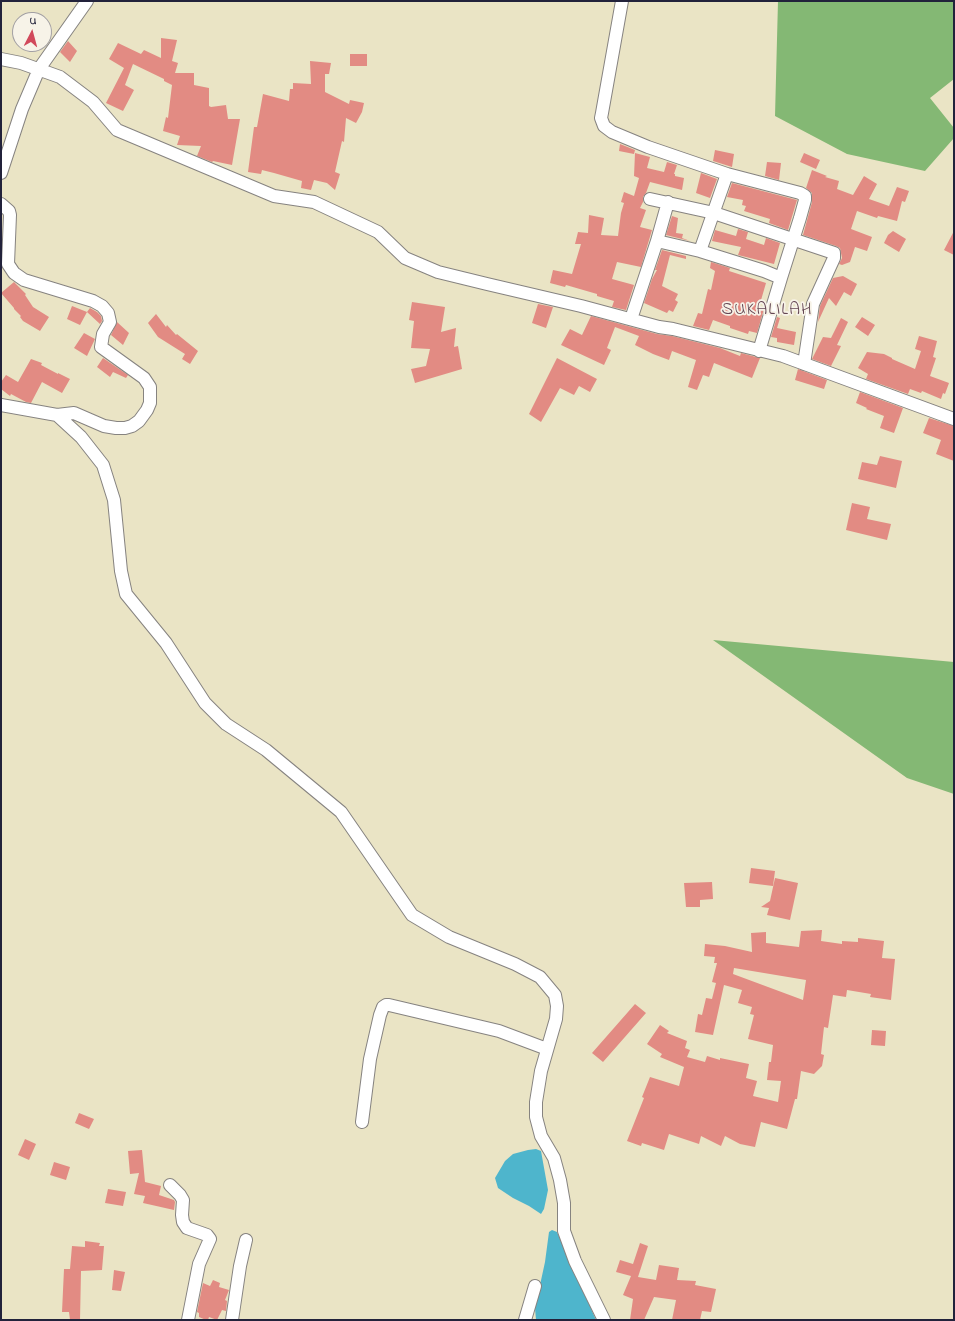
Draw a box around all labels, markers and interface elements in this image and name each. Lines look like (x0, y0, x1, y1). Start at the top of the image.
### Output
north arrow (12, 12, 52, 52)
text: U (29, 13, 37, 29)
district label: SUKALILAH (722, 300, 812, 322)

